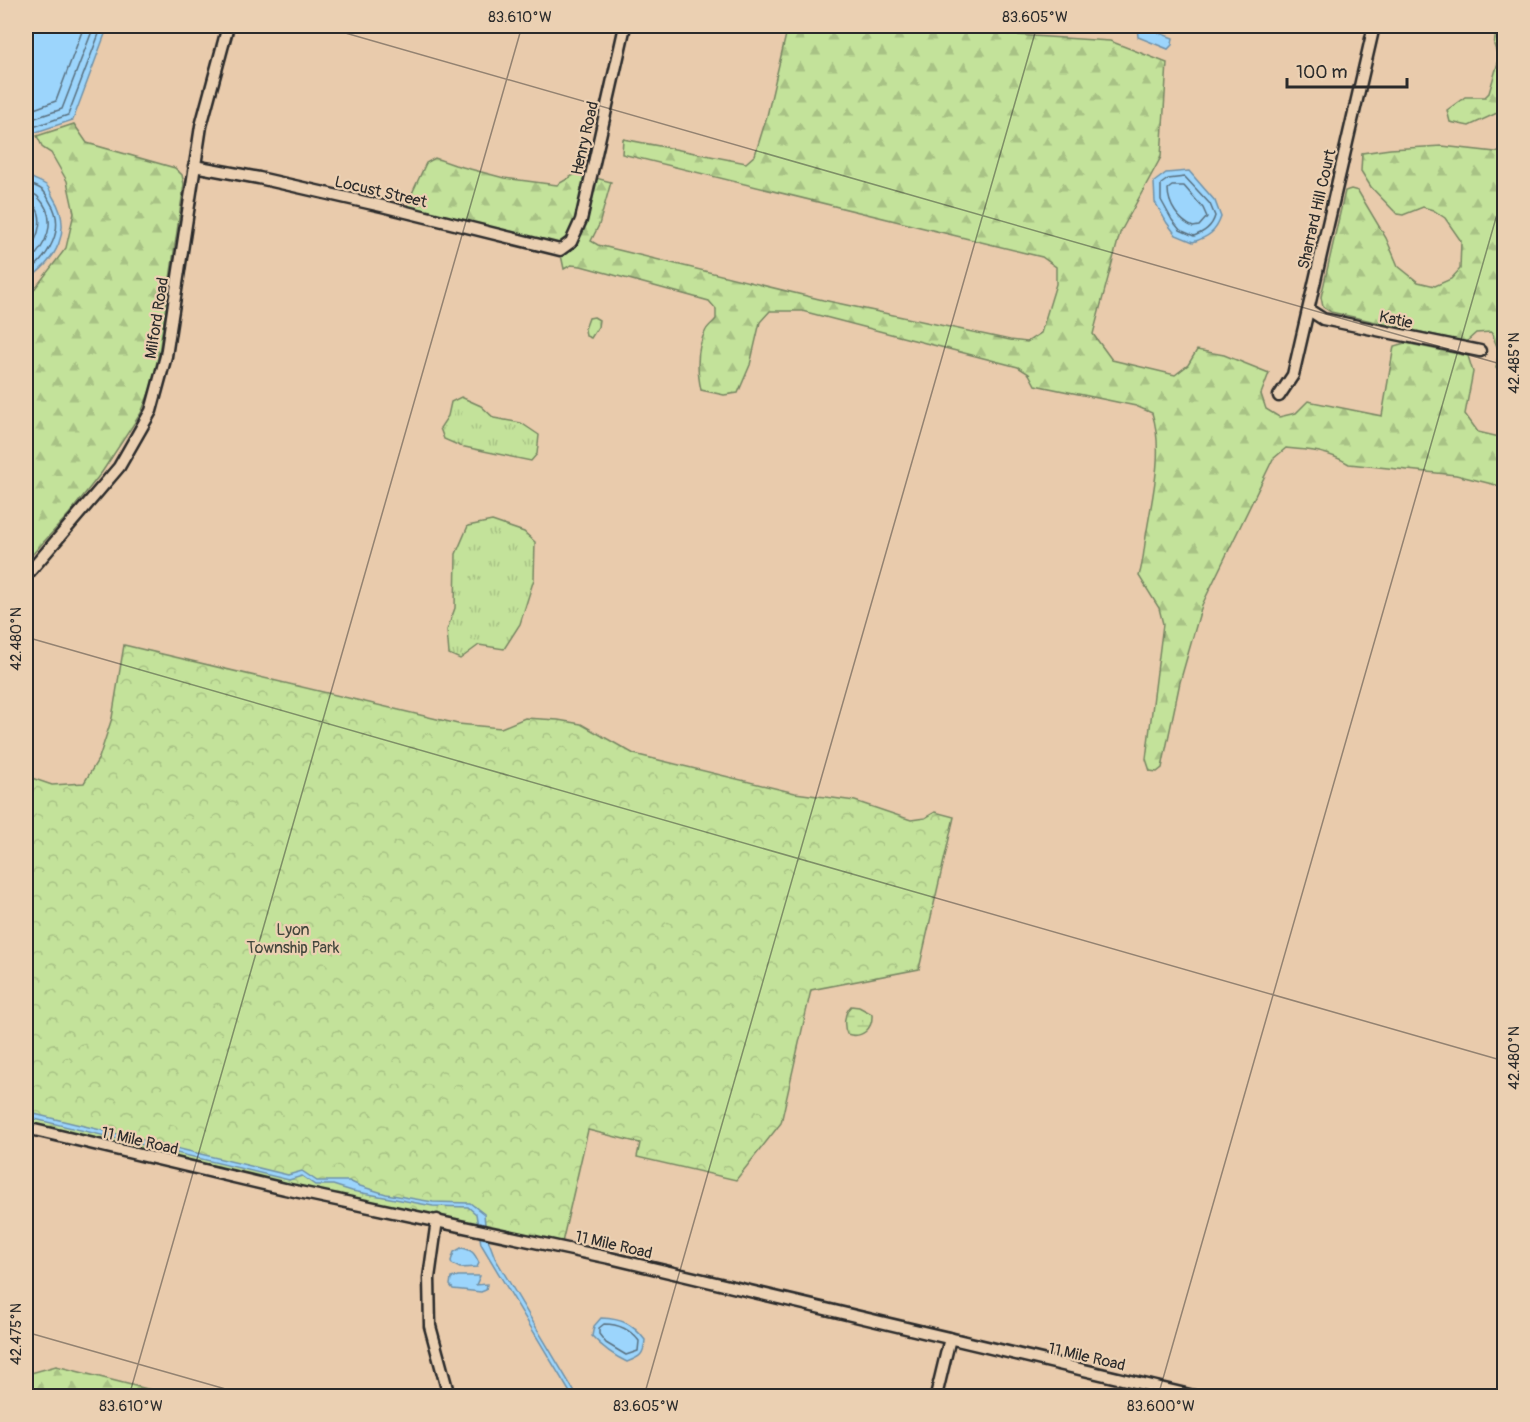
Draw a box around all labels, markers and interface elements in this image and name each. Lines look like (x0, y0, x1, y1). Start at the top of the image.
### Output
text: 83.610°W (488, 8, 552, 27)
text: 83.605°W (1002, 8, 1068, 27)
scale bar (1287, 51, 1407, 89)
text: 100 m (1296, 61, 1348, 84)
street label: Henry Road (567, 99, 603, 177)
street label: Sharrard Hill Court (1293, 147, 1341, 271)
street label: Locust Street (333, 172, 429, 212)
street label: Milford Road (141, 276, 173, 360)
street label: Katie (1377, 307, 1415, 333)
text: 42.485°N (1505, 332, 1524, 394)
text: 42.480°N (7, 607, 26, 671)
park label: Lyon Township Park (247, 920, 340, 958)
text: 42.480°N (1505, 1026, 1524, 1090)
street label: 11 Mile Road (99, 1122, 180, 1160)
street label: 11 Mile Road (573, 1226, 654, 1264)
text: 42.475°N (7, 1303, 26, 1365)
street label: 11 Mile Road (1046, 1338, 1127, 1376)
text: 83.610°W (99, 1397, 163, 1416)
text: 83.605°W (613, 1397, 679, 1416)
text: 83.600°W (1127, 1397, 1195, 1416)

